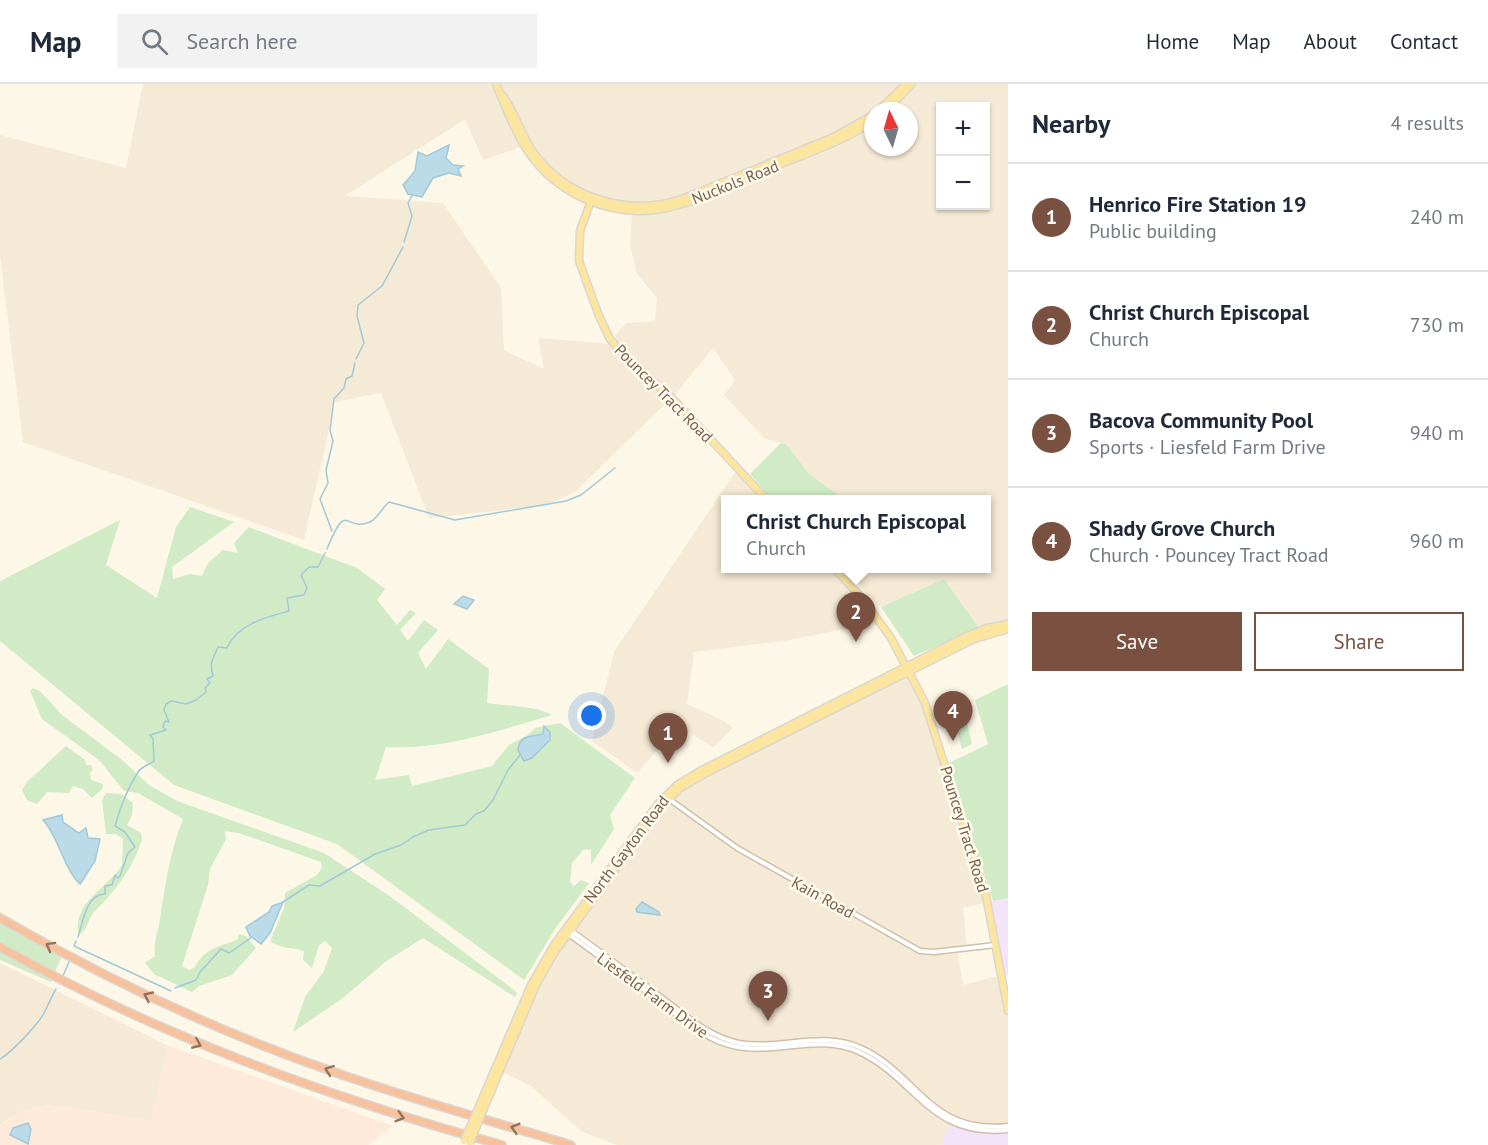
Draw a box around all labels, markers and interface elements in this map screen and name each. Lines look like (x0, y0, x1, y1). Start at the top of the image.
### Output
search box (117, 14, 537, 68)
text: Map (30, 23, 81, 60)
icon: search (138, 25, 171, 58)
text: Search here (186, 27, 297, 55)
text: Home (1146, 28, 1199, 55)
text: Map (1232, 28, 1271, 55)
text: About (1304, 28, 1357, 55)
text: Contact (1390, 28, 1458, 55)
north arrow (864, 102, 918, 156)
map controls (936, 102, 990, 210)
button: + (936, 102, 990, 156)
text: Nearby (1032, 107, 1110, 140)
text: 4 results (1391, 110, 1464, 136)
street label: Nuckols Road (689, 155, 781, 209)
button: − (936, 156, 990, 210)
text: Henrico Fire Station 19 (1089, 190, 1306, 218)
text: 1 (1046, 204, 1057, 230)
text: 240 m (1410, 204, 1464, 230)
text: Public building (1089, 218, 1217, 244)
text: Christ Church Episcopal (1089, 298, 1309, 326)
text: 2 (1046, 312, 1057, 338)
text: 730 m (1410, 312, 1464, 338)
text: Church (1089, 326, 1149, 352)
street label: Pouncey Tract Road (611, 340, 717, 446)
text: Bacova Community Pool (1089, 406, 1313, 434)
text: 3 (1046, 420, 1057, 446)
text: 940 m (1410, 420, 1464, 446)
text: Sports · Liesfeld Farm Drive (1089, 434, 1326, 460)
popup (721, 495, 991, 573)
text: Christ Church Episcopal (746, 507, 966, 535)
text: Shady Grove Church (1089, 514, 1275, 542)
text: 4 (1046, 528, 1057, 554)
text: 960 m (1410, 528, 1464, 554)
text: Church (746, 535, 806, 561)
text: Church · Pouncey Tract Road (1089, 542, 1329, 568)
pin: 2 (836, 592, 876, 642)
button: Save (1032, 612, 1242, 671)
button: Share (1254, 612, 1464, 671)
pin: 4 (934, 692, 972, 741)
your location (577, 701, 606, 730)
pin: 1 (648, 714, 688, 763)
street label: Pouncey Tract Road (936, 763, 994, 895)
street label: North Gayton Road (579, 791, 673, 907)
street label: Kain Road (788, 872, 858, 922)
one-way arrow (46, 942, 56, 953)
street label: Liesfeld Farm Drive (593, 948, 713, 1042)
pin: 3 (748, 972, 788, 1021)
one-way arrow (144, 991, 155, 1003)
one-way arrow (191, 1037, 202, 1049)
one-way arrow (324, 1065, 335, 1078)
one-way arrow (395, 1110, 405, 1122)
one-way arrow (510, 1123, 521, 1135)

